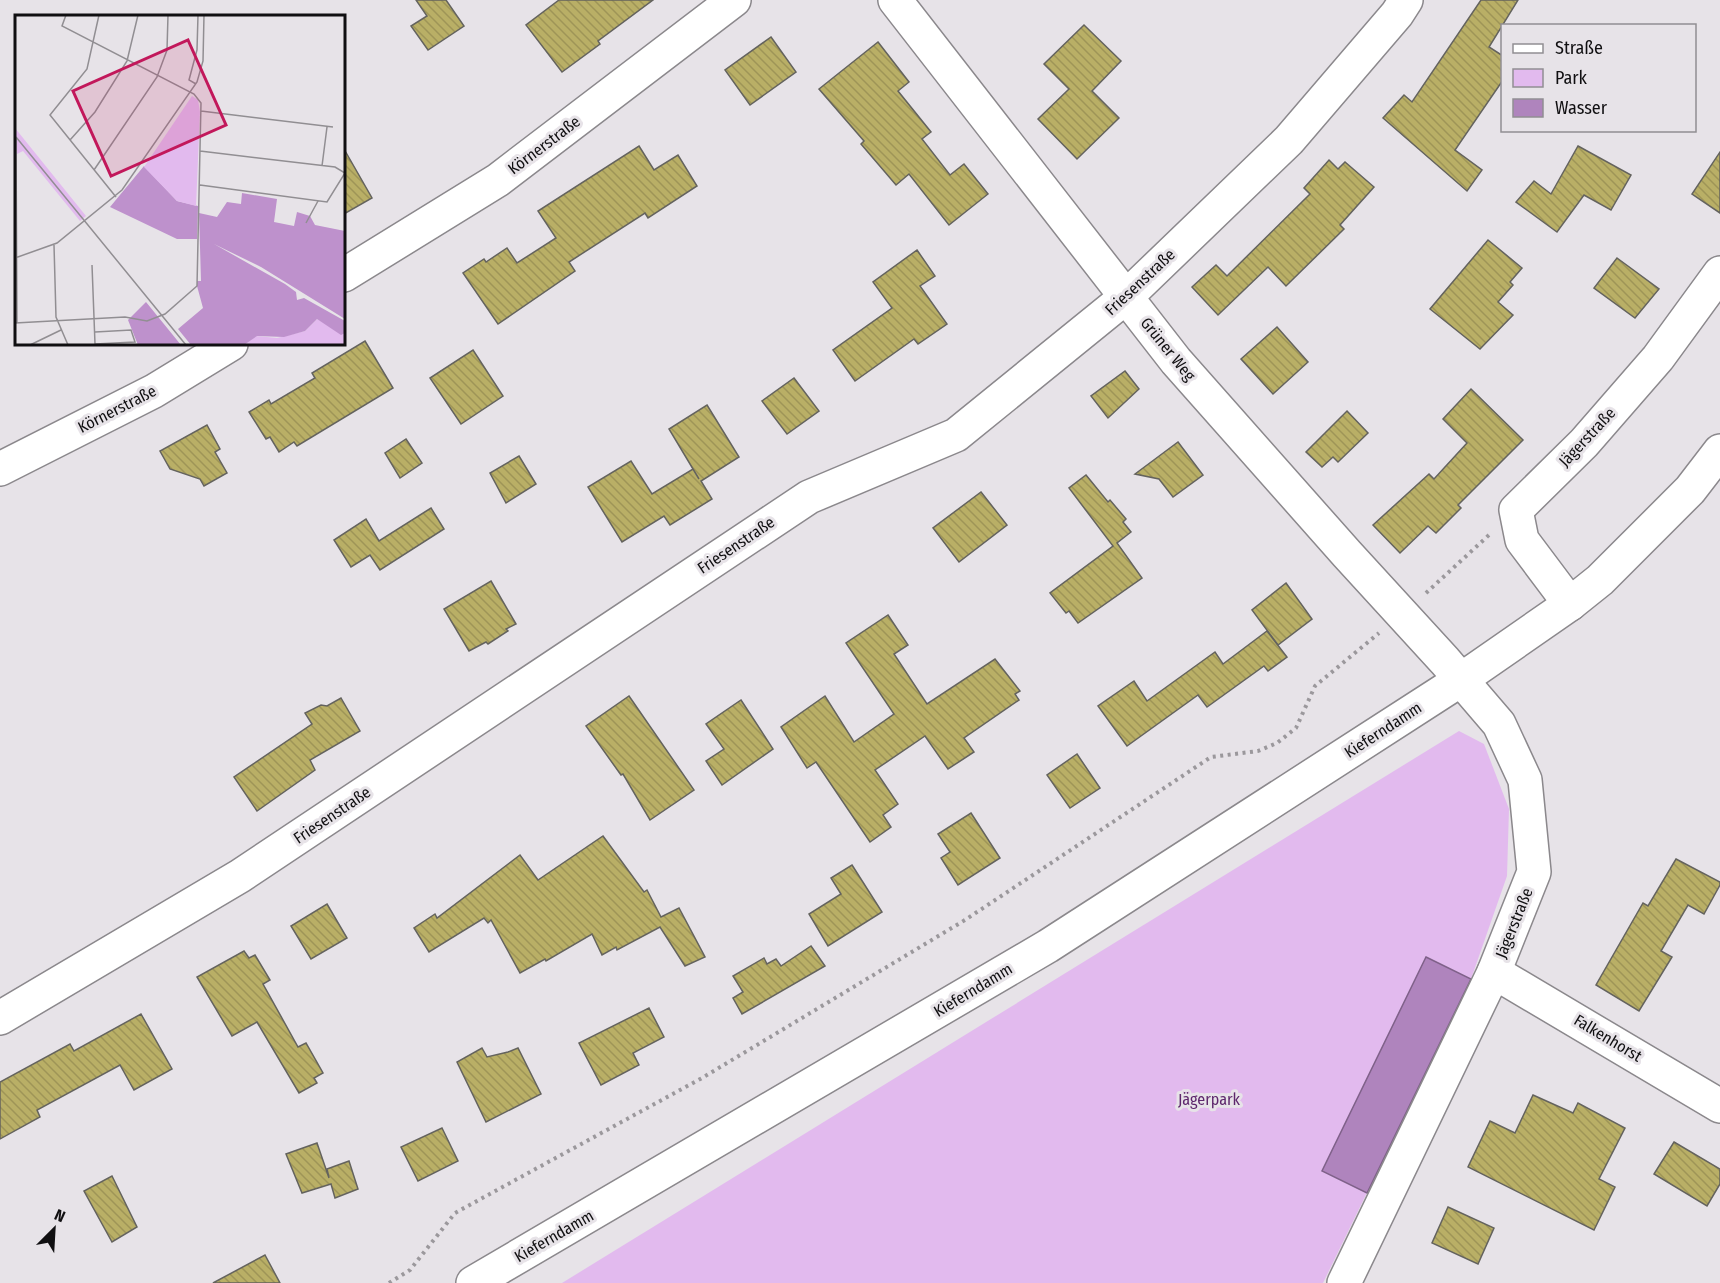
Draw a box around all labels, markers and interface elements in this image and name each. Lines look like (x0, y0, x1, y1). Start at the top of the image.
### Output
inset map (15, 15, 345, 345)
legend (1501, 24, 1696, 132)
text: Straße (1555, 37, 1603, 59)
text: Park (1555, 67, 1588, 89)
text: Wasser (1555, 97, 1608, 119)
street label: Körnerstraße (504, 112, 584, 178)
street label: Friesenstraße (1101, 245, 1179, 319)
street label: Grüner Weg (1137, 313, 1200, 385)
street label: Körnerstraße (75, 381, 159, 437)
street label: Jägerstraße (1555, 403, 1619, 471)
street label: Friesenstraße (694, 512, 778, 578)
street label: Kieferndamm (1341, 698, 1425, 762)
street label: Friesenstraße (290, 782, 374, 848)
street label: Jägerstraße (1491, 885, 1537, 961)
street label: Kieferndamm (930, 959, 1016, 1021)
street label: Falkenhorst (1571, 1010, 1646, 1066)
park label: Jägerpark (1178, 1090, 1241, 1109)
north arrow (24, 1199, 84, 1259)
text: N (52, 1205, 68, 1226)
street label: Kieferndamm (511, 1206, 597, 1266)

